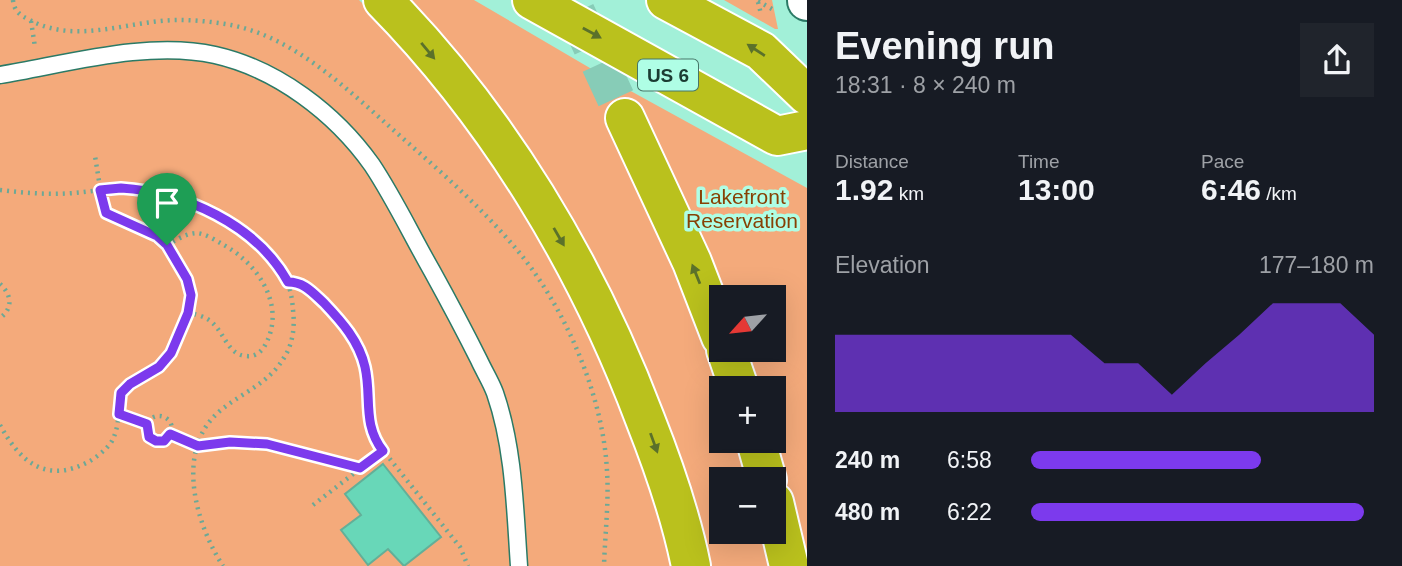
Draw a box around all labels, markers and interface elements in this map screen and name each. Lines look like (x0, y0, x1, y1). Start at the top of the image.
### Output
button: share (1300, 23, 1374, 97)
text: Evening run (835, 25, 1055, 67)
one-way arrow (582, 27, 602, 39)
one-way arrow (420, 42, 436, 60)
one-way arrow (747, 43, 766, 56)
road number: US 6 (638, 60, 698, 90)
text: 18:31 · 8 × 240 m (835, 72, 1016, 98)
text: Distance (835, 151, 909, 172)
text: Time (1018, 151, 1060, 172)
text: Pace (1201, 151, 1244, 172)
pin (137, 173, 197, 245)
text: 1.92 (835, 173, 893, 206)
text: 13:00 (1018, 173, 1095, 206)
text: 6:46 (1201, 173, 1261, 206)
text: km (893, 183, 924, 204)
text: /km (1261, 183, 1297, 204)
icon: arrive (148, 184, 186, 222)
park label: Lakefront Reservation (686, 185, 798, 232)
one-way arrow (553, 227, 565, 246)
text: Elevation (835, 252, 930, 278)
text: 177–180 m (1259, 252, 1374, 278)
one-way arrow (691, 263, 702, 284)
north arrow (709, 285, 786, 362)
map controls (709, 285, 786, 544)
button: + (709, 376, 786, 453)
one-way arrow (649, 432, 660, 453)
text: 240 m (835, 447, 900, 473)
text: 6:58 (947, 447, 992, 473)
button: − (709, 467, 786, 544)
text: 480 m (835, 499, 900, 525)
text: 6:22 (947, 499, 992, 525)

